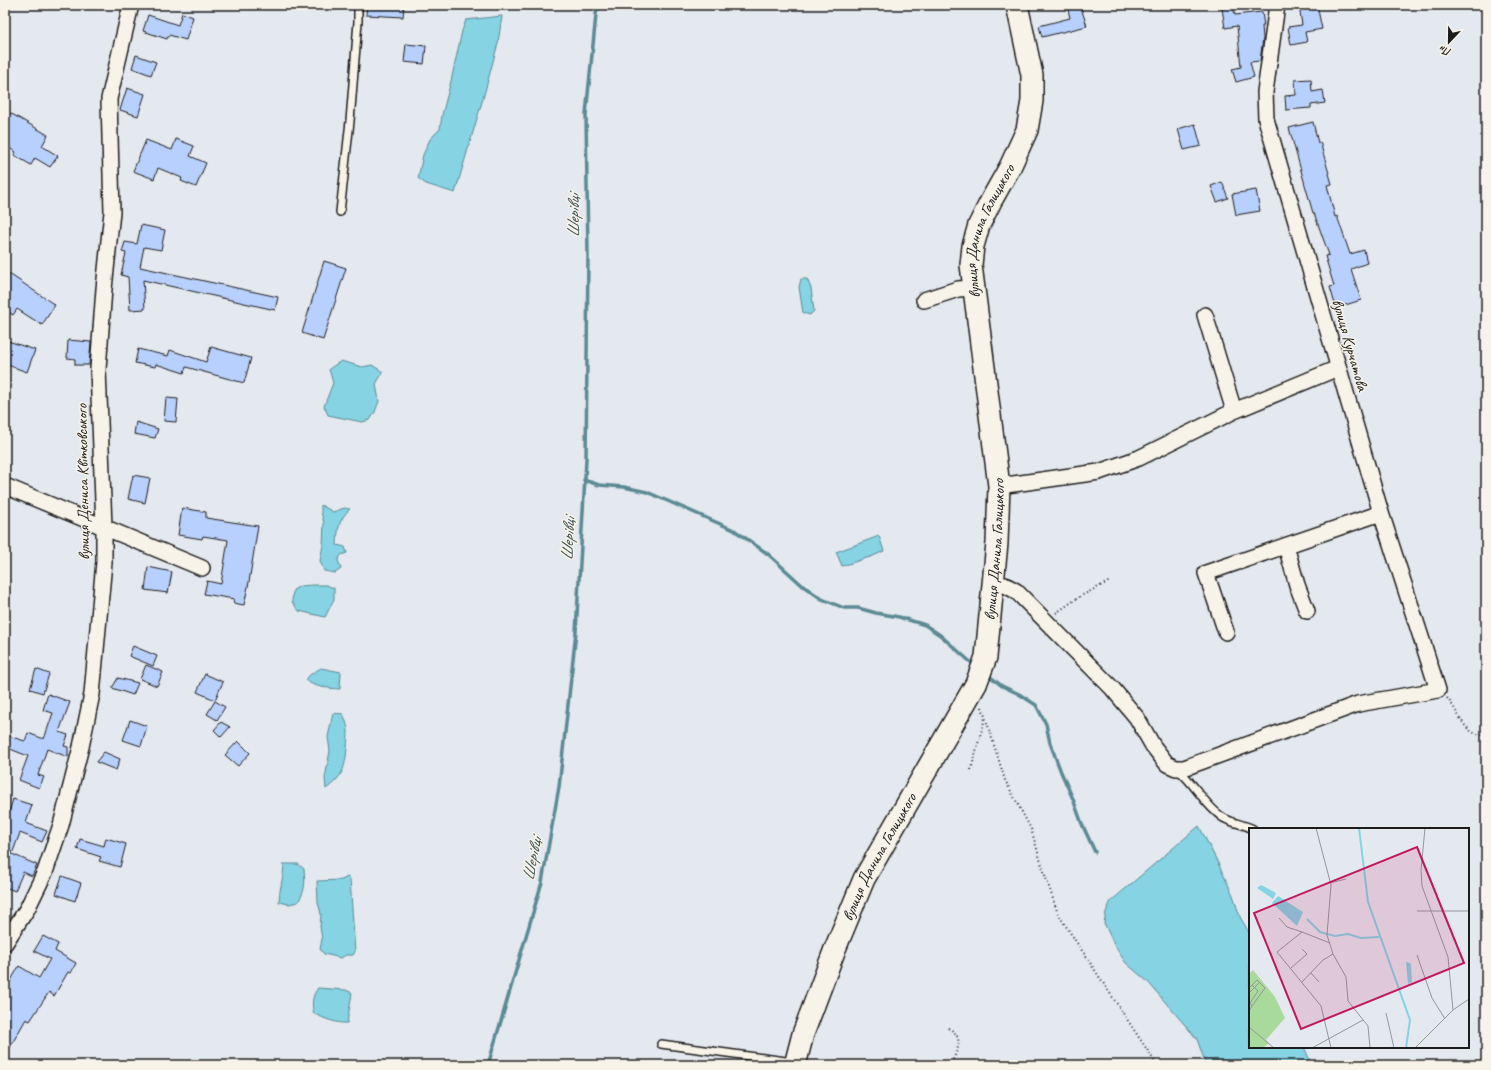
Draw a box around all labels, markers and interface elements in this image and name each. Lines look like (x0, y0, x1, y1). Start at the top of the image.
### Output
north arrow (1429, 22, 1469, 62)
text: Пн (1436, 42, 1453, 60)
street label: вулиця Данила Галицького (961, 160, 1020, 299)
water label: Шерівці (563, 190, 584, 238)
street label: вулиця Курчатова (1327, 297, 1373, 394)
street label: вулиця Дениса Квітковського (72, 402, 94, 560)
street label: вулиця Данила Галицького (980, 476, 1009, 621)
water label: Шерівці (556, 512, 580, 561)
street label: вулиця Данила Галицького (838, 789, 922, 924)
inset map (1249, 828, 1469, 1048)
water label: Шерівці (518, 831, 547, 882)

